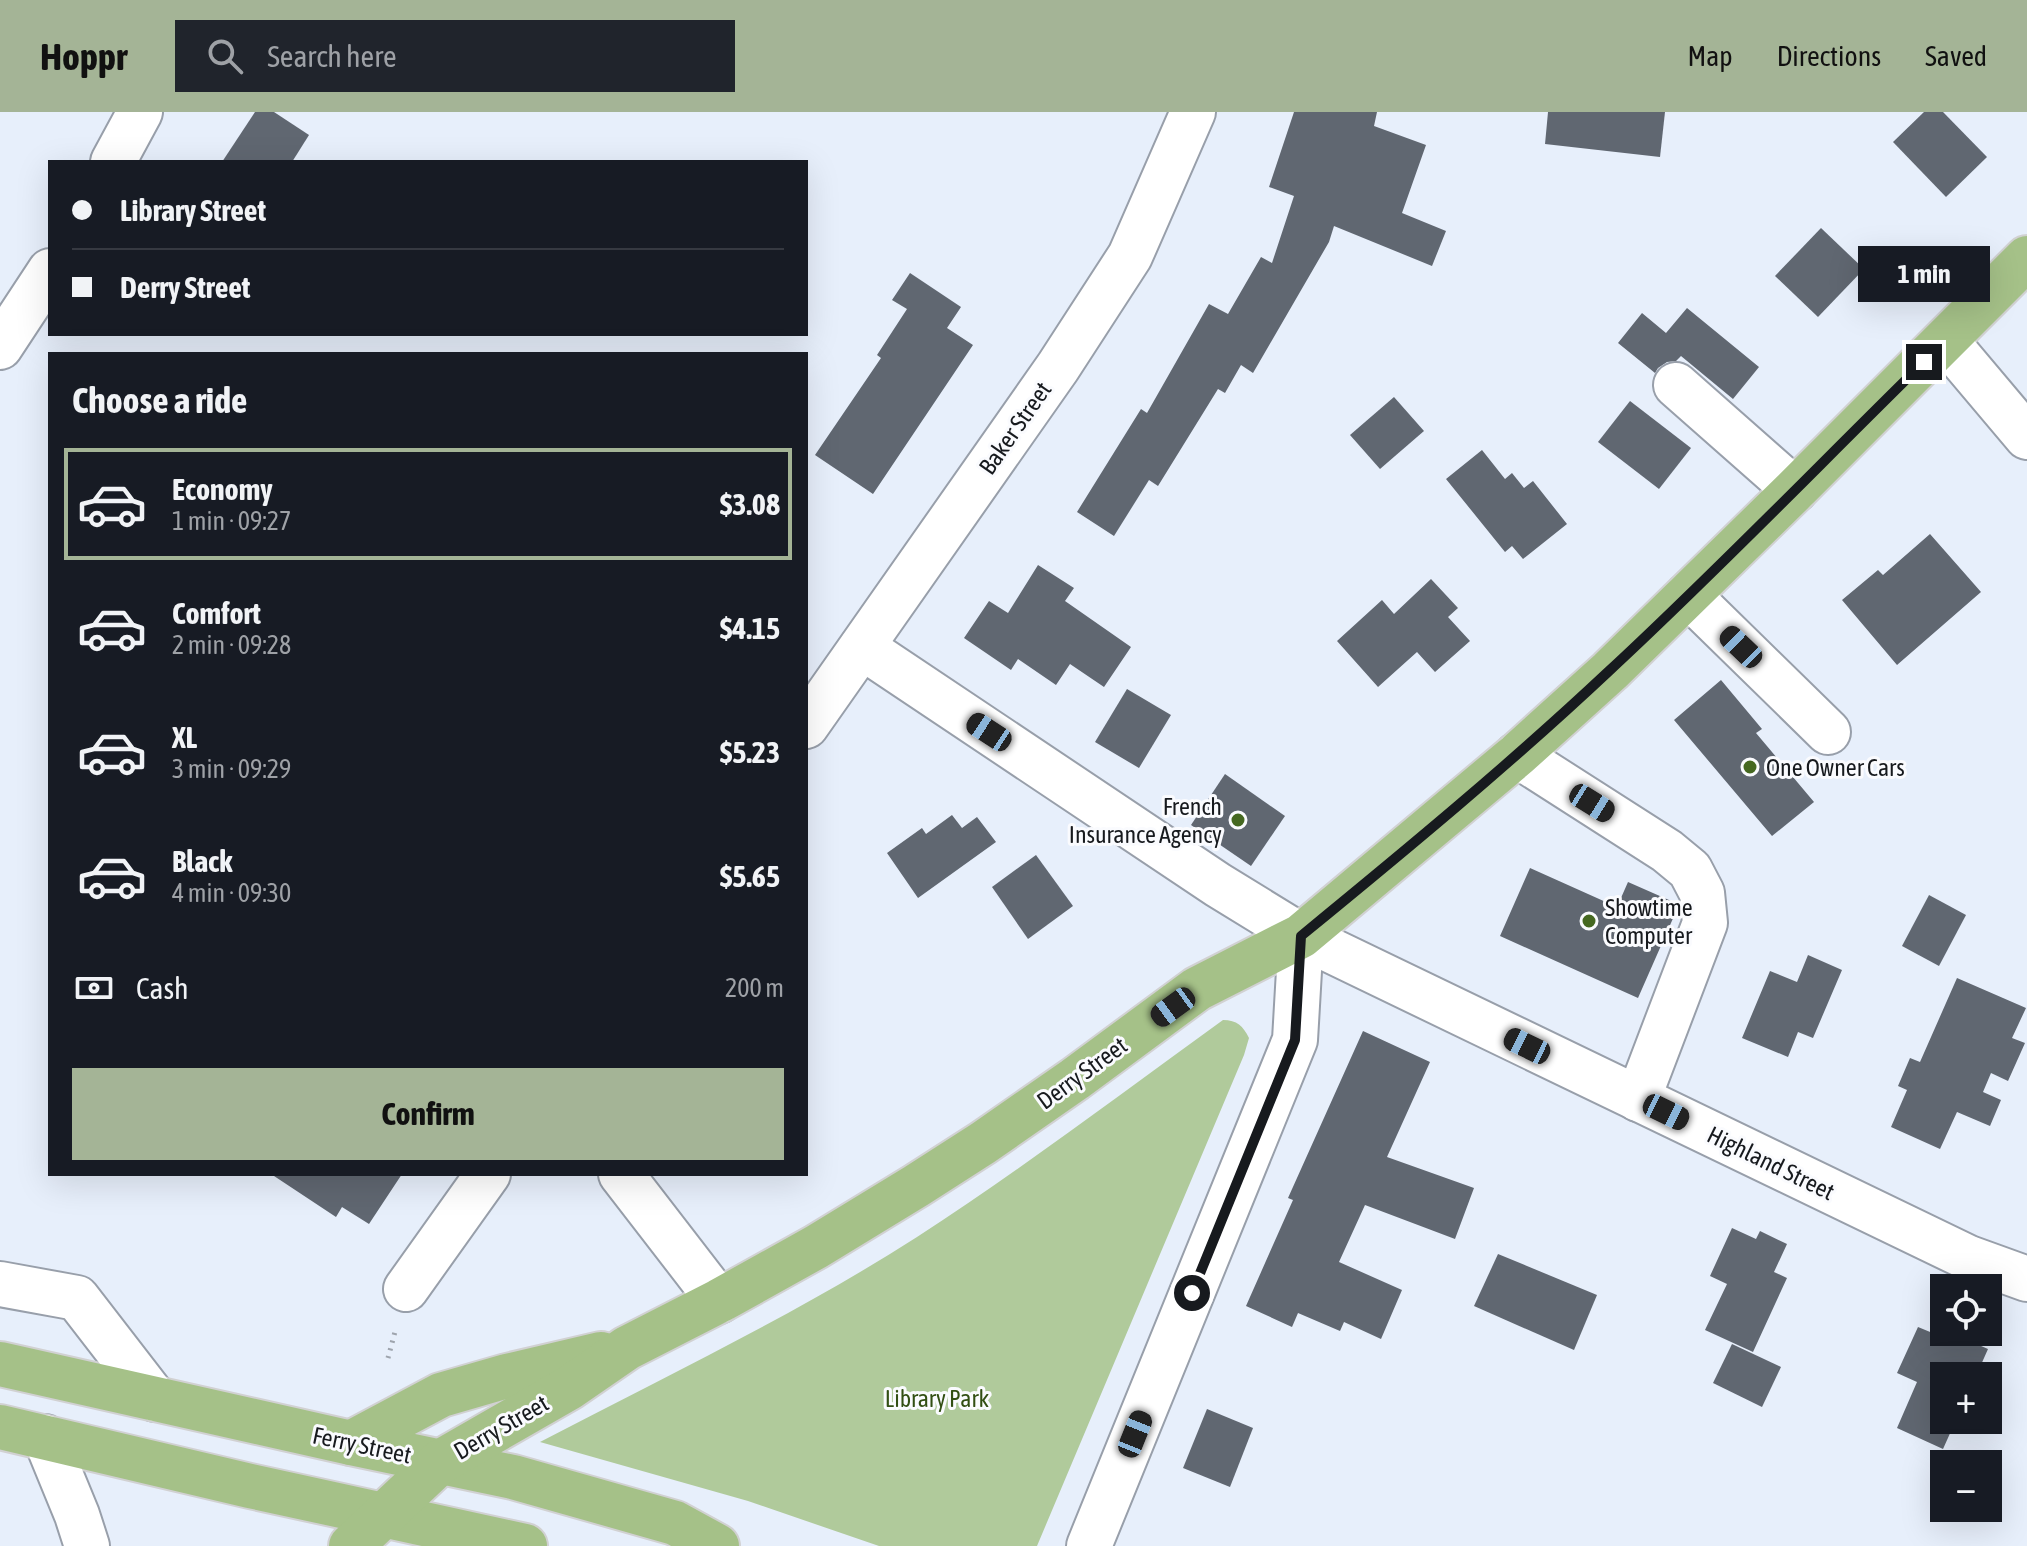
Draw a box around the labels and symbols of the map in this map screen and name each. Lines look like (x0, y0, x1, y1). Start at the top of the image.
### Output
callout: 1 min (1858, 246, 1990, 302)
route end (1906, 344, 1942, 380)
street label: Baker Street (973, 377, 1057, 479)
car (1715, 622, 1767, 672)
car (962, 709, 1016, 755)
place label: One Owner Cars (1766, 754, 1905, 781)
marker: One Owner Cars (1741, 758, 1759, 776)
car (1565, 780, 1619, 826)
place label: French Insurance Agency (1069, 793, 1222, 848)
marker: French Insurance Agency (1229, 811, 1247, 829)
place label: Showtime Computer (1605, 894, 1693, 949)
marker: Showtime Computer (1580, 912, 1598, 930)
car (1147, 983, 1199, 1031)
car (1500, 1025, 1554, 1067)
street label: Derry Street (1032, 1031, 1132, 1115)
car (1639, 1091, 1693, 1133)
street label: Highland Street (1703, 1121, 1839, 1205)
route start (1174, 1275, 1210, 1311)
park label: Library Park (885, 1385, 990, 1412)
street label: Derry Street (449, 1389, 553, 1465)
car (1115, 1407, 1155, 1461)
street label: Ferry Street (310, 1421, 414, 1469)

